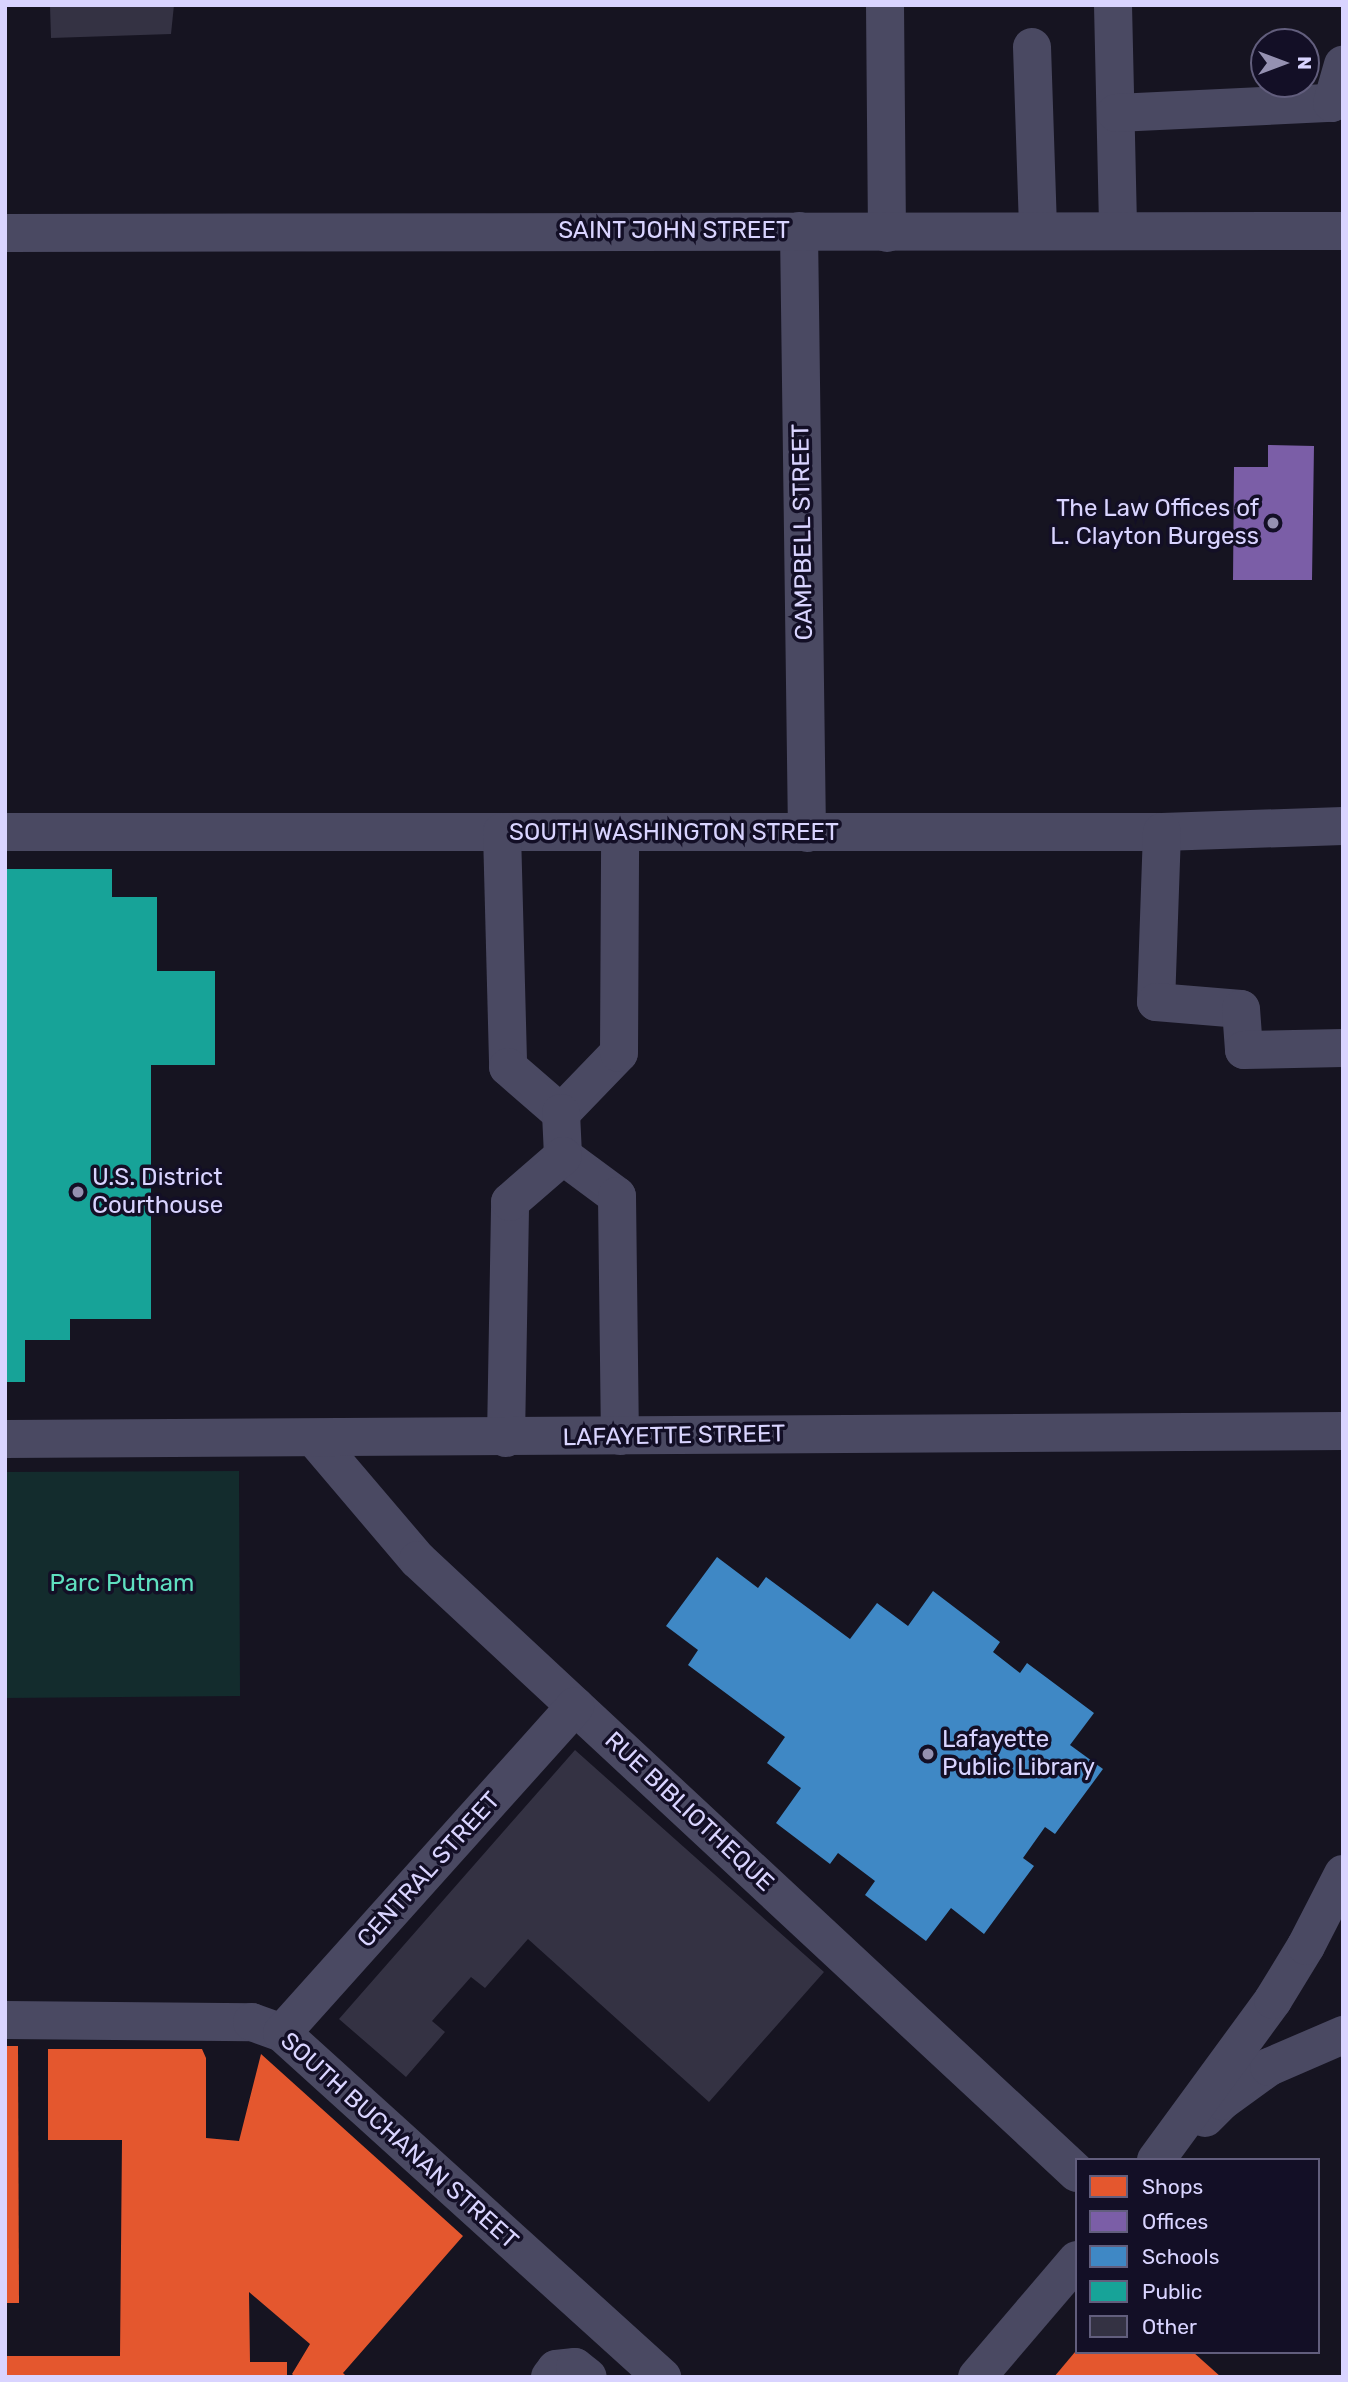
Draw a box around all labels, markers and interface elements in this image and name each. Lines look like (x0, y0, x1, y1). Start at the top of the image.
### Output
north arrow (1250, 28, 1320, 98)
text: N (1293, 56, 1316, 70)
street label: SAINT JOHN STREET (558, 217, 790, 245)
street label: CAMPBELL STREET (787, 423, 819, 641)
place label: The Law Offices of L. Clayton Burgess (1050, 495, 1259, 551)
marker: The Law Offices of L. Clayton Burgess (1265, 515, 1281, 531)
street label: SOUTH WASHINGTON STREET (509, 819, 839, 847)
place label: U.S. District Courthouse (92, 1164, 223, 1220)
marker: U.S. District Courthouse (70, 1184, 86, 1200)
street label: LAFAYETTE STREET (562, 1420, 786, 1452)
park label: Parc Putnam (50, 1570, 194, 1598)
street label: RUE BIBLIOTHEQUE (599, 1726, 779, 1898)
place label: Lafayette Public Library (942, 1726, 1095, 1782)
marker: Lafayette Public Library (920, 1746, 936, 1762)
street label: CENTRAL STREET (352, 1786, 506, 1954)
street label: SOUTH BUCHANAN STREET (274, 2027, 524, 2255)
legend (1075, 2158, 1320, 2354)
text: Shops (1142, 2174, 1203, 2199)
text: Offices (1142, 2209, 1208, 2234)
text: Schools (1142, 2244, 1219, 2269)
text: Public (1142, 2279, 1202, 2304)
text: Other (1142, 2314, 1197, 2339)

